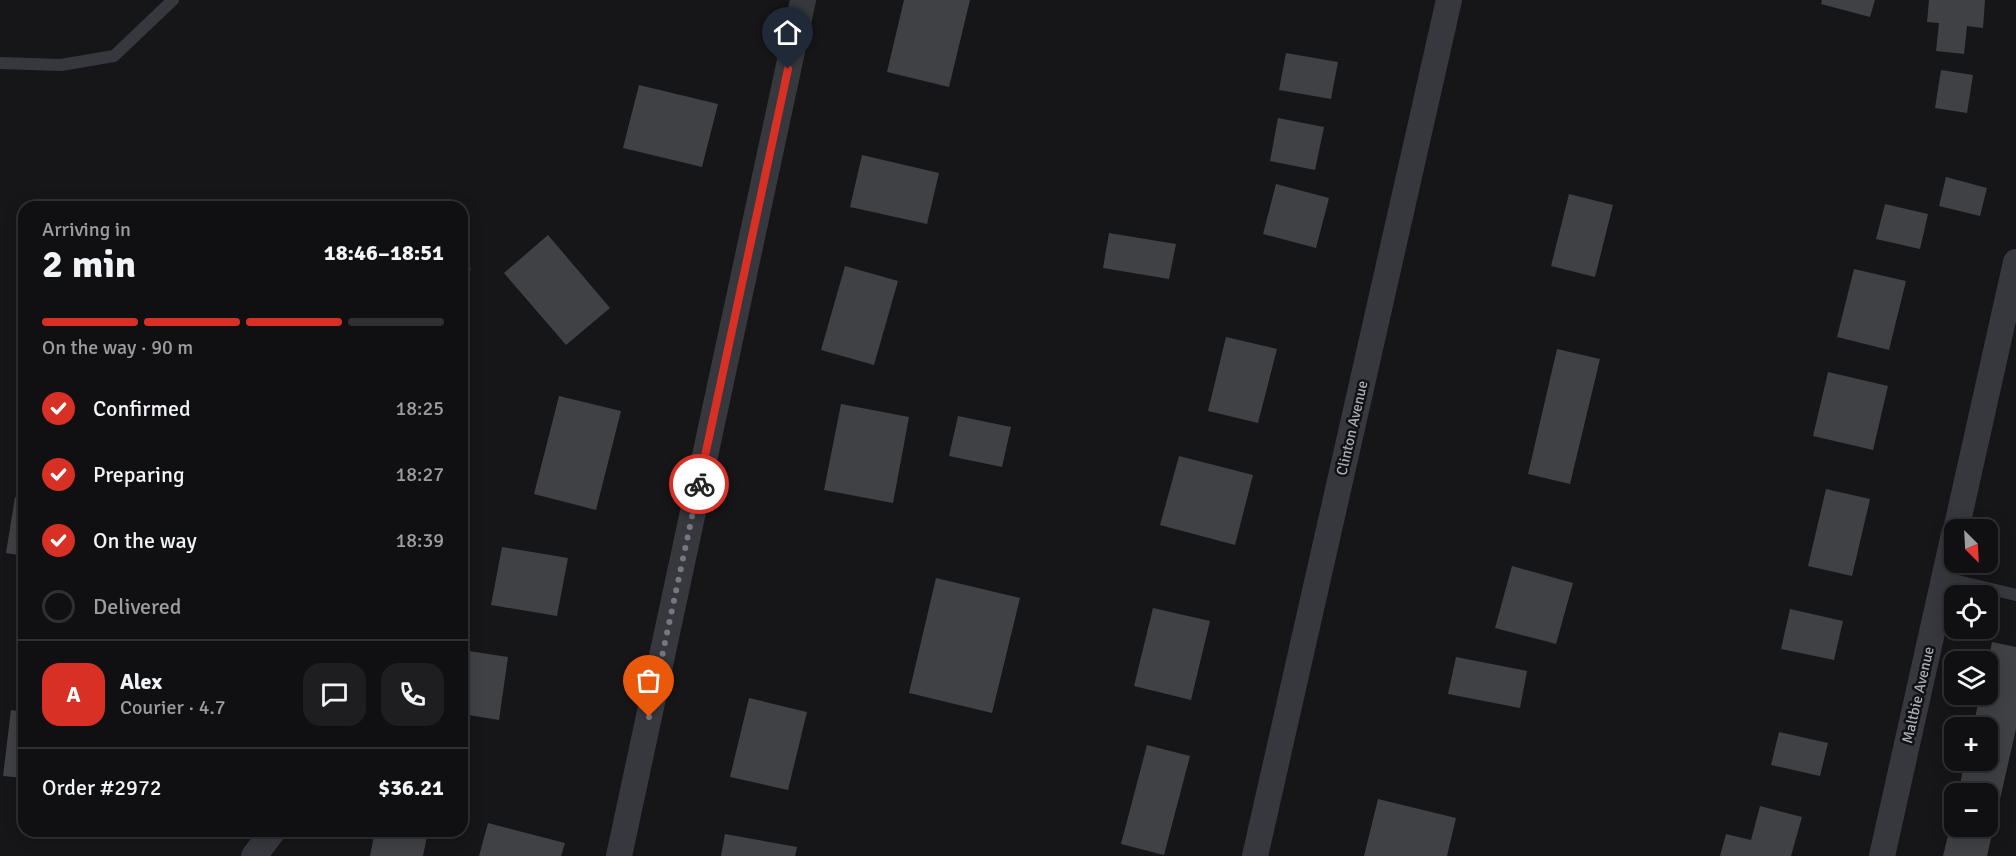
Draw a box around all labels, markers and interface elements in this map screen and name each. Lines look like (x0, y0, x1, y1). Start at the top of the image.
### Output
pin (762, 7, 813, 69)
icon: home (771, 16, 804, 49)
text: Arriving in (42, 217, 131, 242)
text: 18:46–18:51 (324, 239, 444, 266)
text: 2 min (42, 240, 136, 288)
text: On the way · 90 m (42, 335, 193, 360)
street label: Clinton Avenue (1332, 379, 1372, 477)
icon: check (42, 392, 75, 425)
text: Confirmed (93, 395, 191, 422)
text: 18:25 (395, 396, 444, 421)
courier (669, 454, 729, 514)
icon: check (42, 458, 75, 491)
text: Preparing (93, 461, 185, 488)
text: 18:27 (395, 462, 444, 487)
icon: bike (683, 468, 716, 501)
north arrow (1944, 519, 1998, 573)
map controls (1944, 519, 1998, 837)
icon: check (42, 524, 75, 557)
text: On the way (93, 527, 197, 554)
text: 18:39 (395, 528, 444, 553)
button: locate (1944, 585, 1998, 639)
text: Delivered (93, 593, 181, 620)
street label: Maltbie Avenue (1898, 645, 1938, 745)
button: layers (1944, 651, 1998, 705)
pin (623, 655, 674, 717)
button: chat (303, 663, 366, 726)
button: phone (381, 663, 444, 726)
icon: bag (632, 664, 665, 697)
text: Alex (120, 668, 162, 695)
text: A (66, 681, 81, 708)
text: Courier · 4.7 (120, 695, 226, 720)
button: + (1944, 717, 1998, 771)
text: Order #2972 (42, 774, 162, 801)
text: $36.21 (378, 774, 444, 801)
button: − (1944, 783, 1998, 837)

